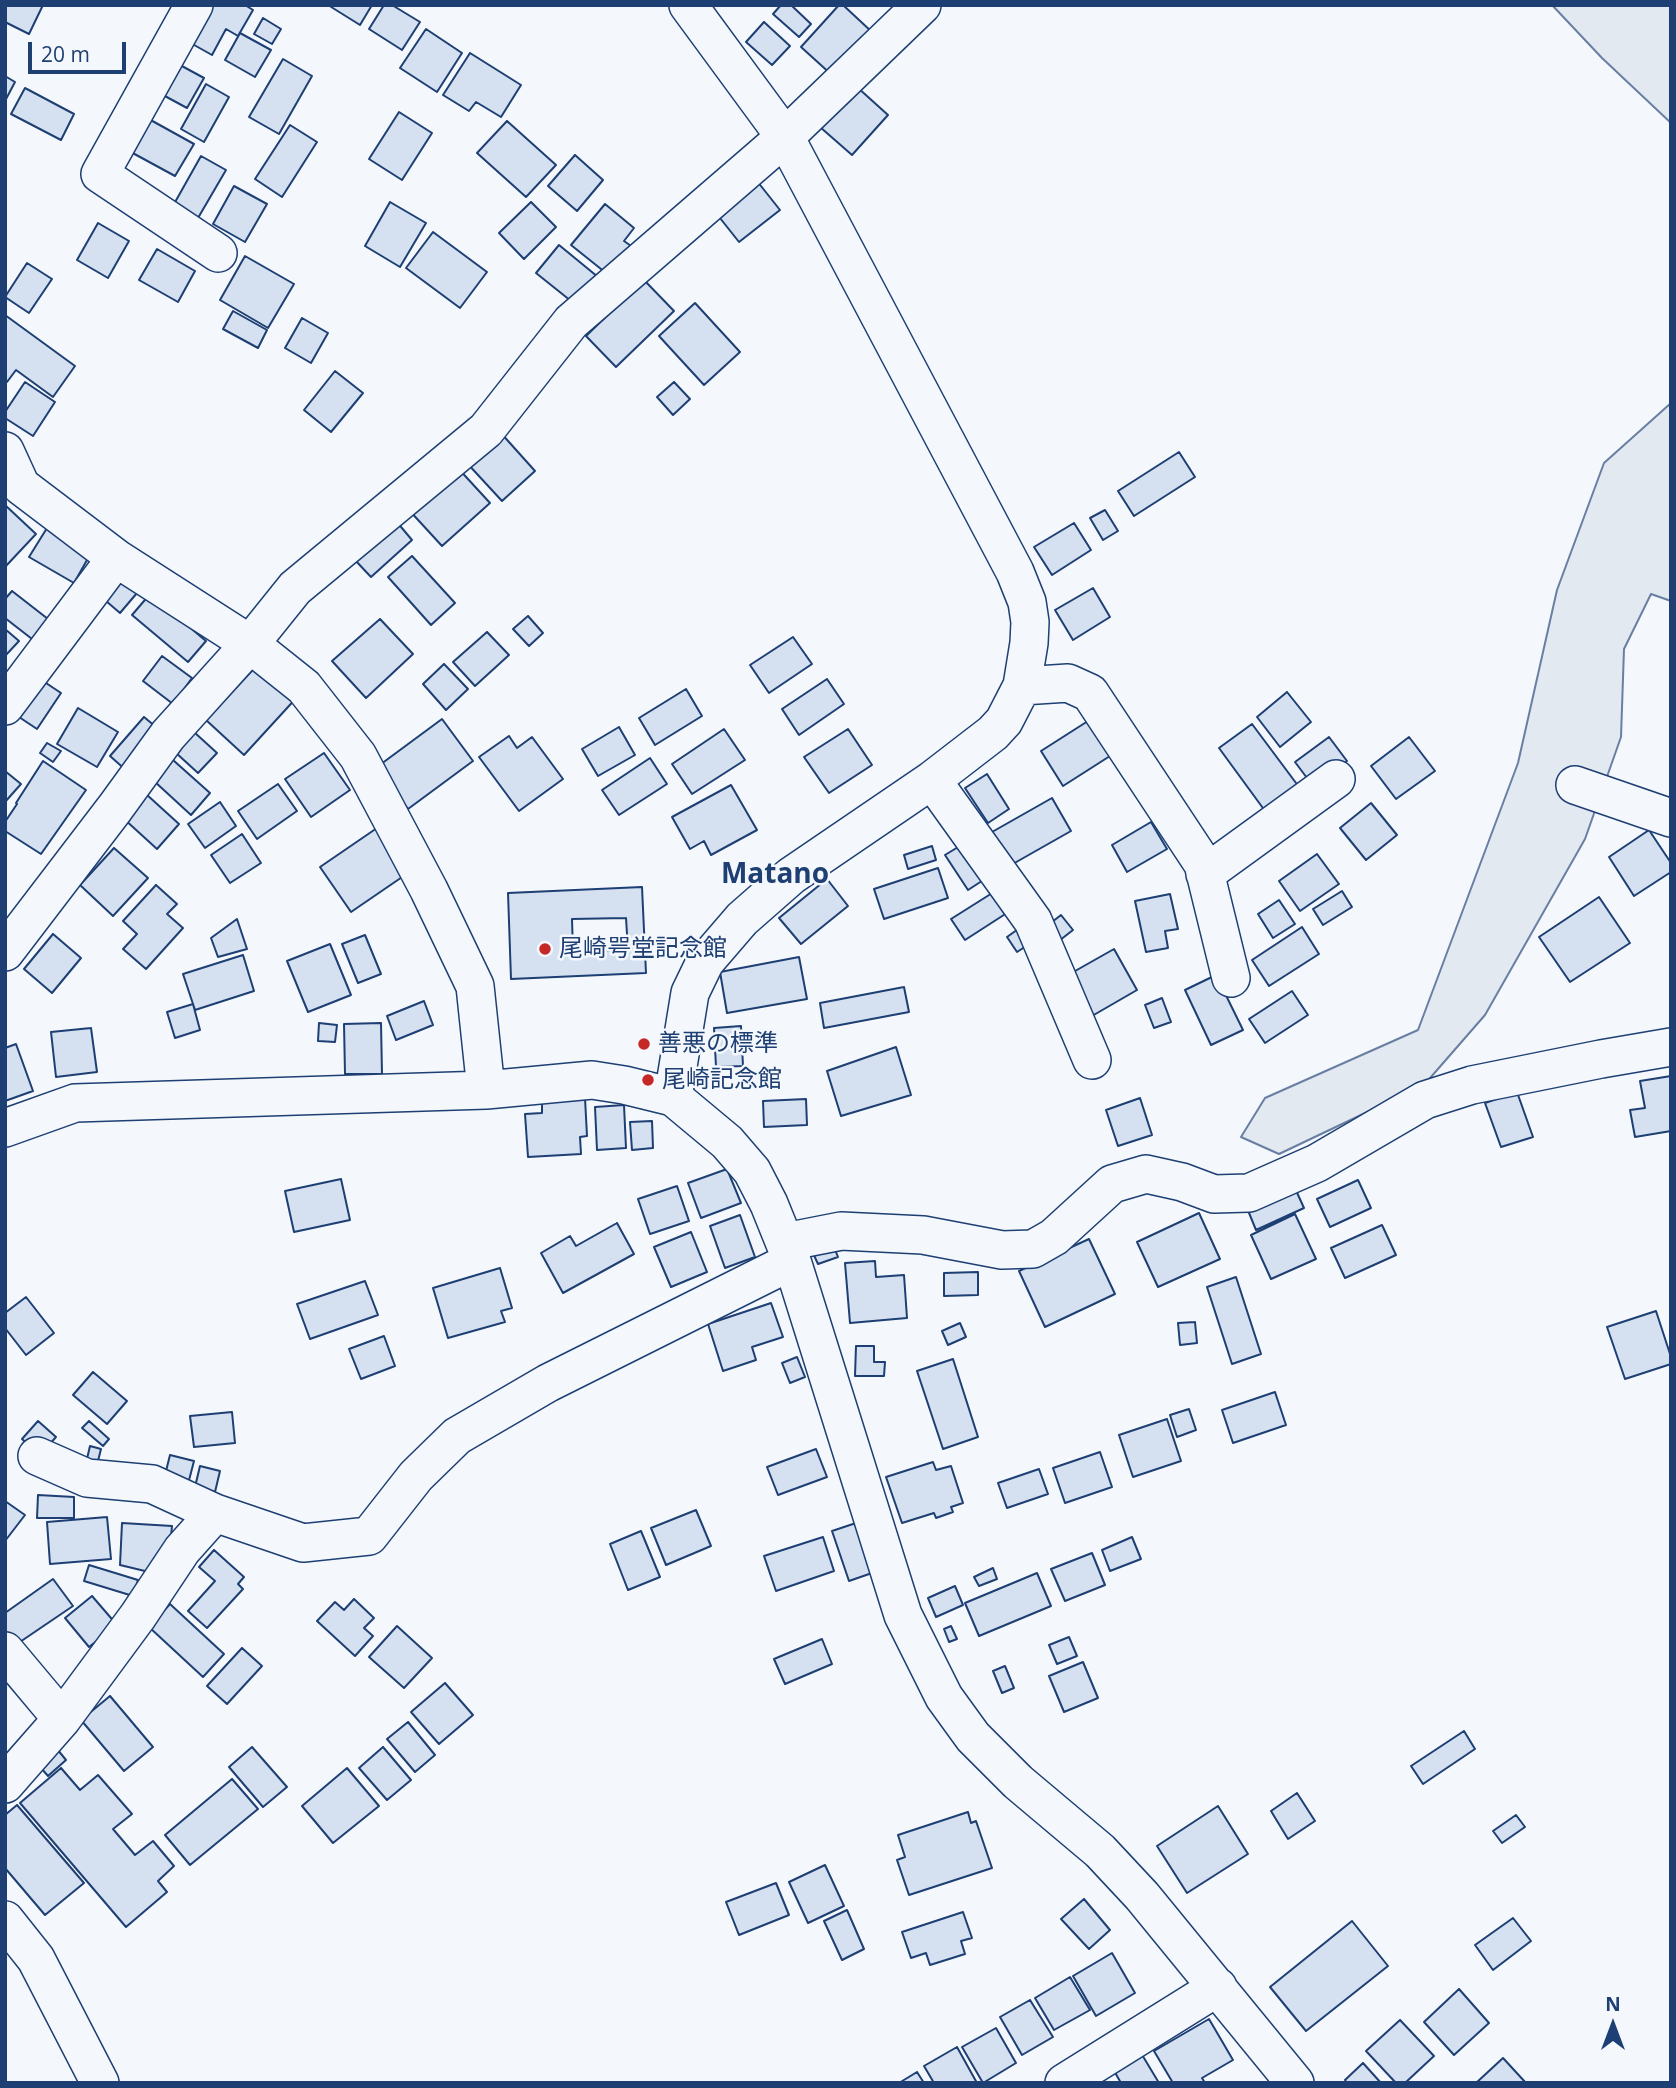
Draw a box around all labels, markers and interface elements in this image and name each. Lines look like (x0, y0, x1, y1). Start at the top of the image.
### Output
scale bar (32, 28, 130, 72)
text: 20 m (41, 40, 90, 68)
district label: Matano (721, 858, 829, 892)
place label: 尾崎咢堂記念館 (559, 935, 727, 963)
marker: 尾崎咢堂記念館 (537, 941, 553, 957)
place label: 善悪の標準 (658, 1030, 778, 1058)
marker: 善悪の標準 (636, 1036, 652, 1052)
place label: 尾崎記念館 (662, 1066, 782, 1094)
marker: 尾崎記念館 (640, 1072, 656, 1088)
north arrow (1578, 1990, 1648, 2060)
text: N (1605, 1991, 1621, 2017)

